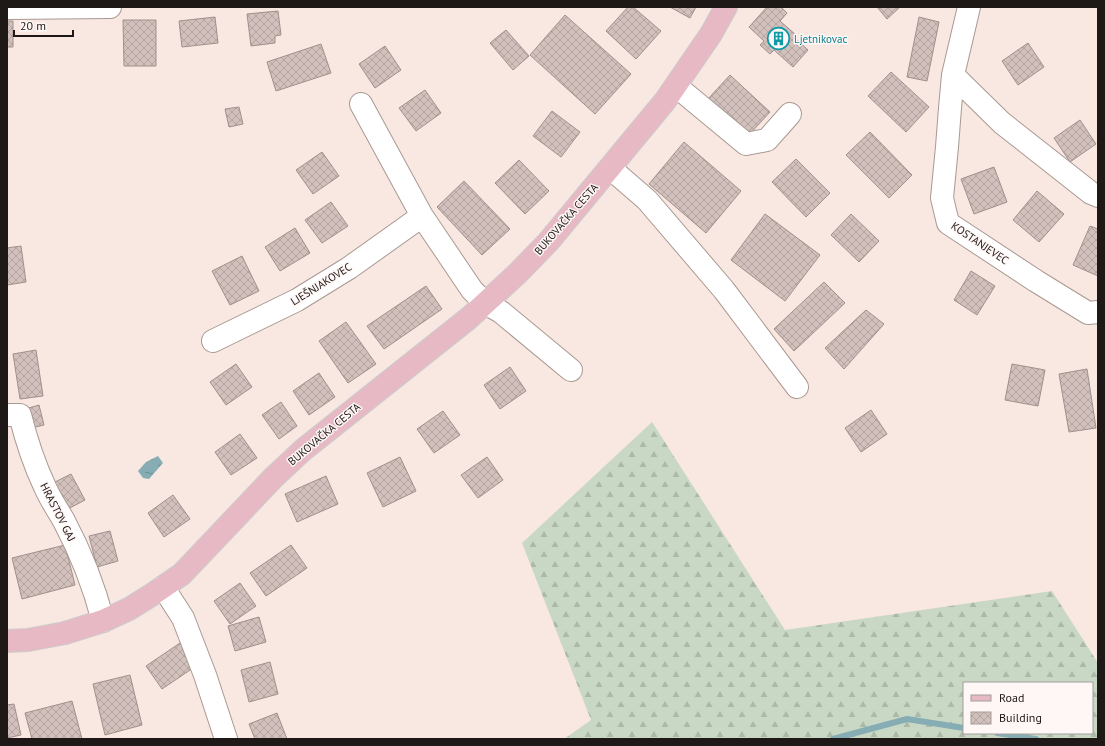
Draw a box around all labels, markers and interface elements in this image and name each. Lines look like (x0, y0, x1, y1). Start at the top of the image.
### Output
scale bar (14, 12, 73, 38)
text: 20 m (20, 18, 46, 33)
building icon: Ljetnikovac (766, 26, 792, 52)
place label: Ljetnikovac (794, 32, 848, 46)
street label: BUKOVAČKA CESTA (531, 180, 601, 258)
street label: KOSTANJEVEC (949, 219, 1011, 267)
street label: LJEŠNJAKOVEC (288, 260, 354, 308)
street label: BUKOVAČKA CESTA (285, 399, 364, 468)
street label: HRASTOV GAJ (37, 480, 79, 544)
legend (963, 682, 1093, 734)
text: Road (999, 690, 1024, 705)
text: Building (999, 710, 1042, 725)

